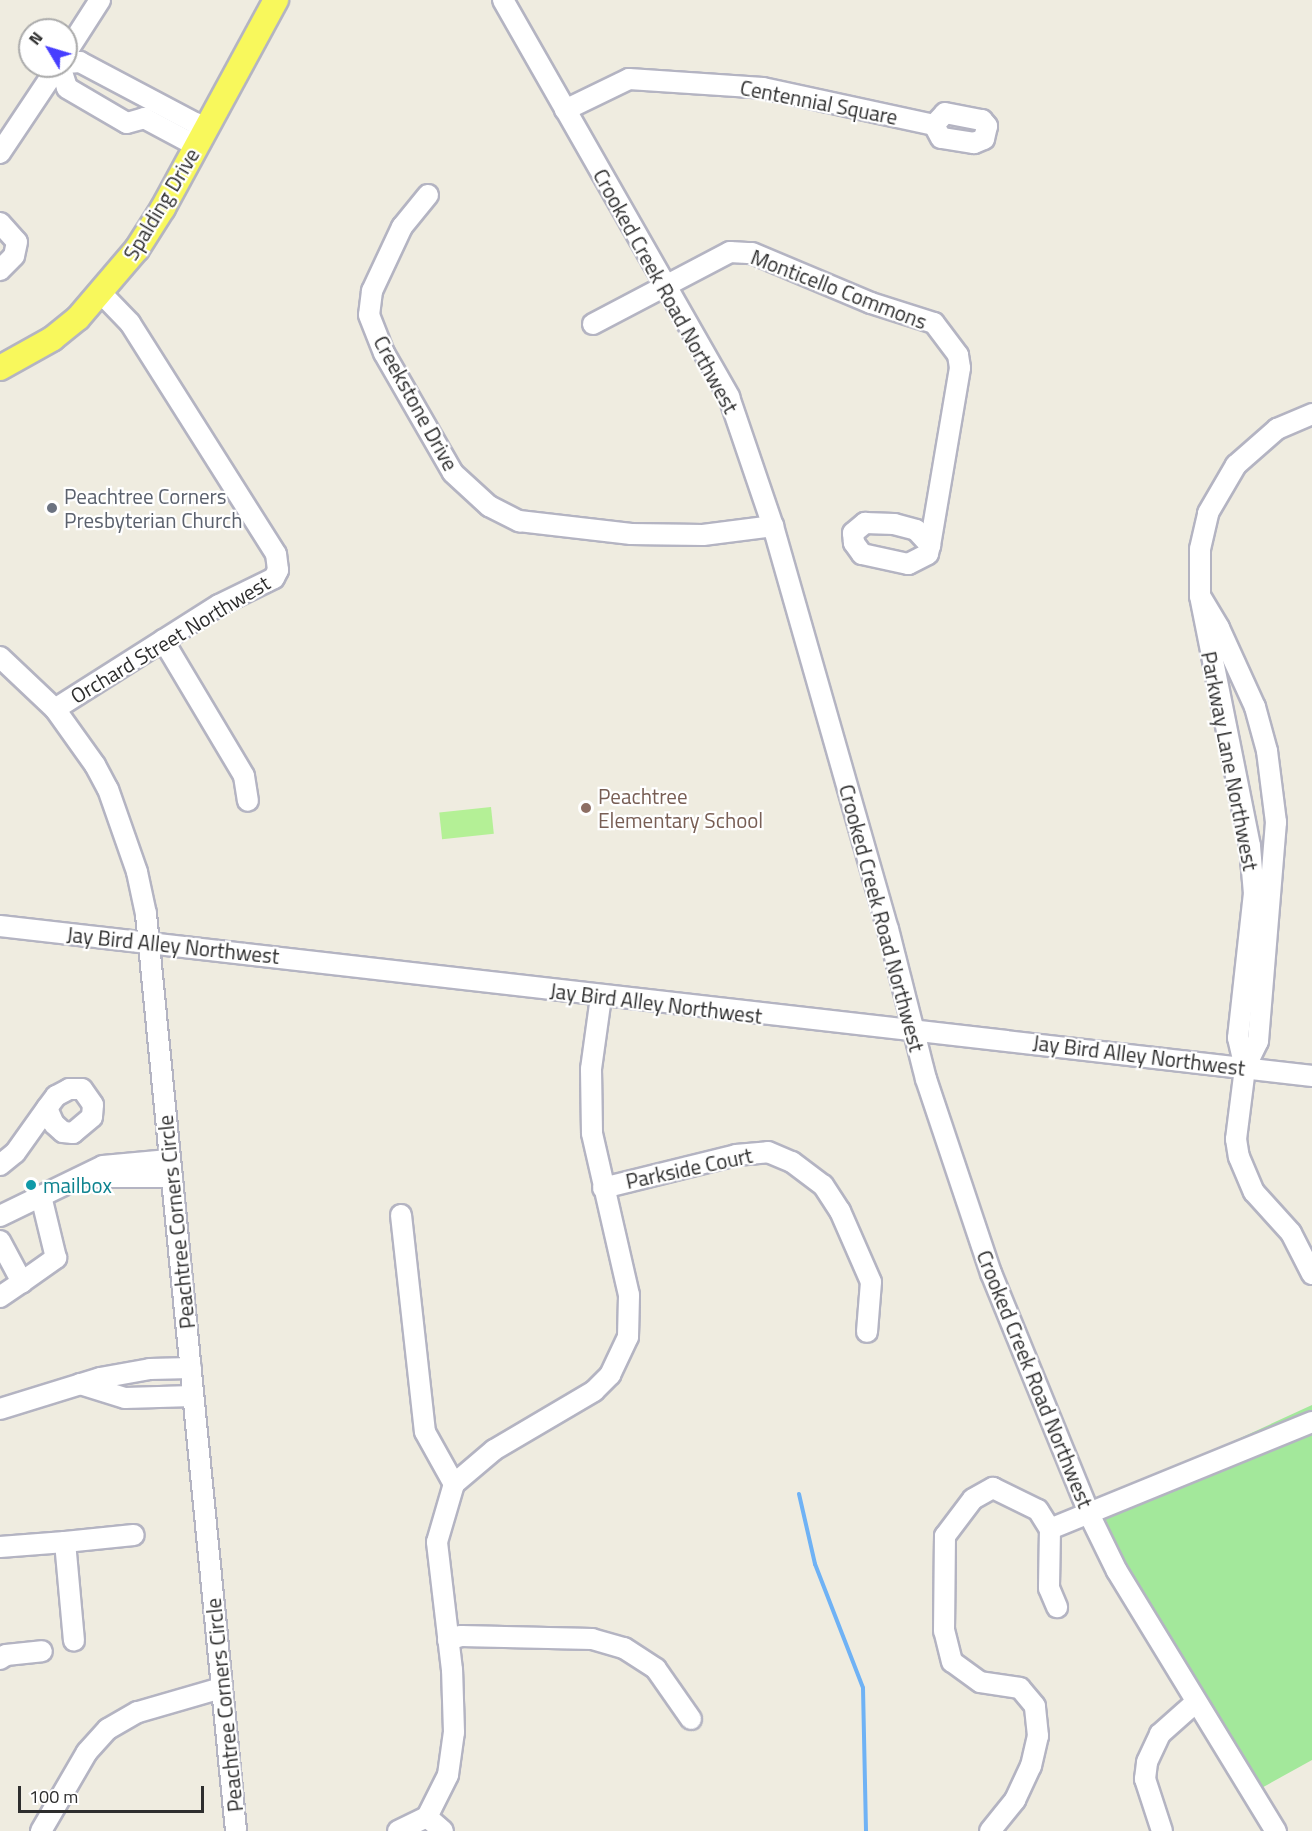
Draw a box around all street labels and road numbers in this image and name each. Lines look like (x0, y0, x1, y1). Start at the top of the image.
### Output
street label: Centennial Square (738, 74, 900, 130)
street label: Spalding Drive (118, 143, 204, 265)
street label: Crooked Creek Road Northwest (588, 164, 744, 418)
street label: Monticello Commons (747, 244, 931, 334)
street label: Creekstone Drive (369, 331, 463, 475)
street label: Orchard Street Northwest (66, 569, 274, 709)
street label: Parkway Lane Northwest (1196, 649, 1264, 873)
street label: Crooked Creek Road Northwest (834, 782, 930, 1054)
street label: Jay Bird Alley Northwest (66, 921, 280, 969)
street label: Jay Bird Alley Northwest (548, 977, 764, 1029)
street label: Jay Bird Alley Northwest (1031, 1029, 1247, 1081)
street label: Peachtree Corners Circle (152, 1114, 200, 1330)
street label: Parkside Court (623, 1142, 755, 1194)
street label: Crooked Creek Road Northwest (972, 1246, 1098, 1512)
street label: Peachtree Corners Circle (200, 1597, 248, 1813)

